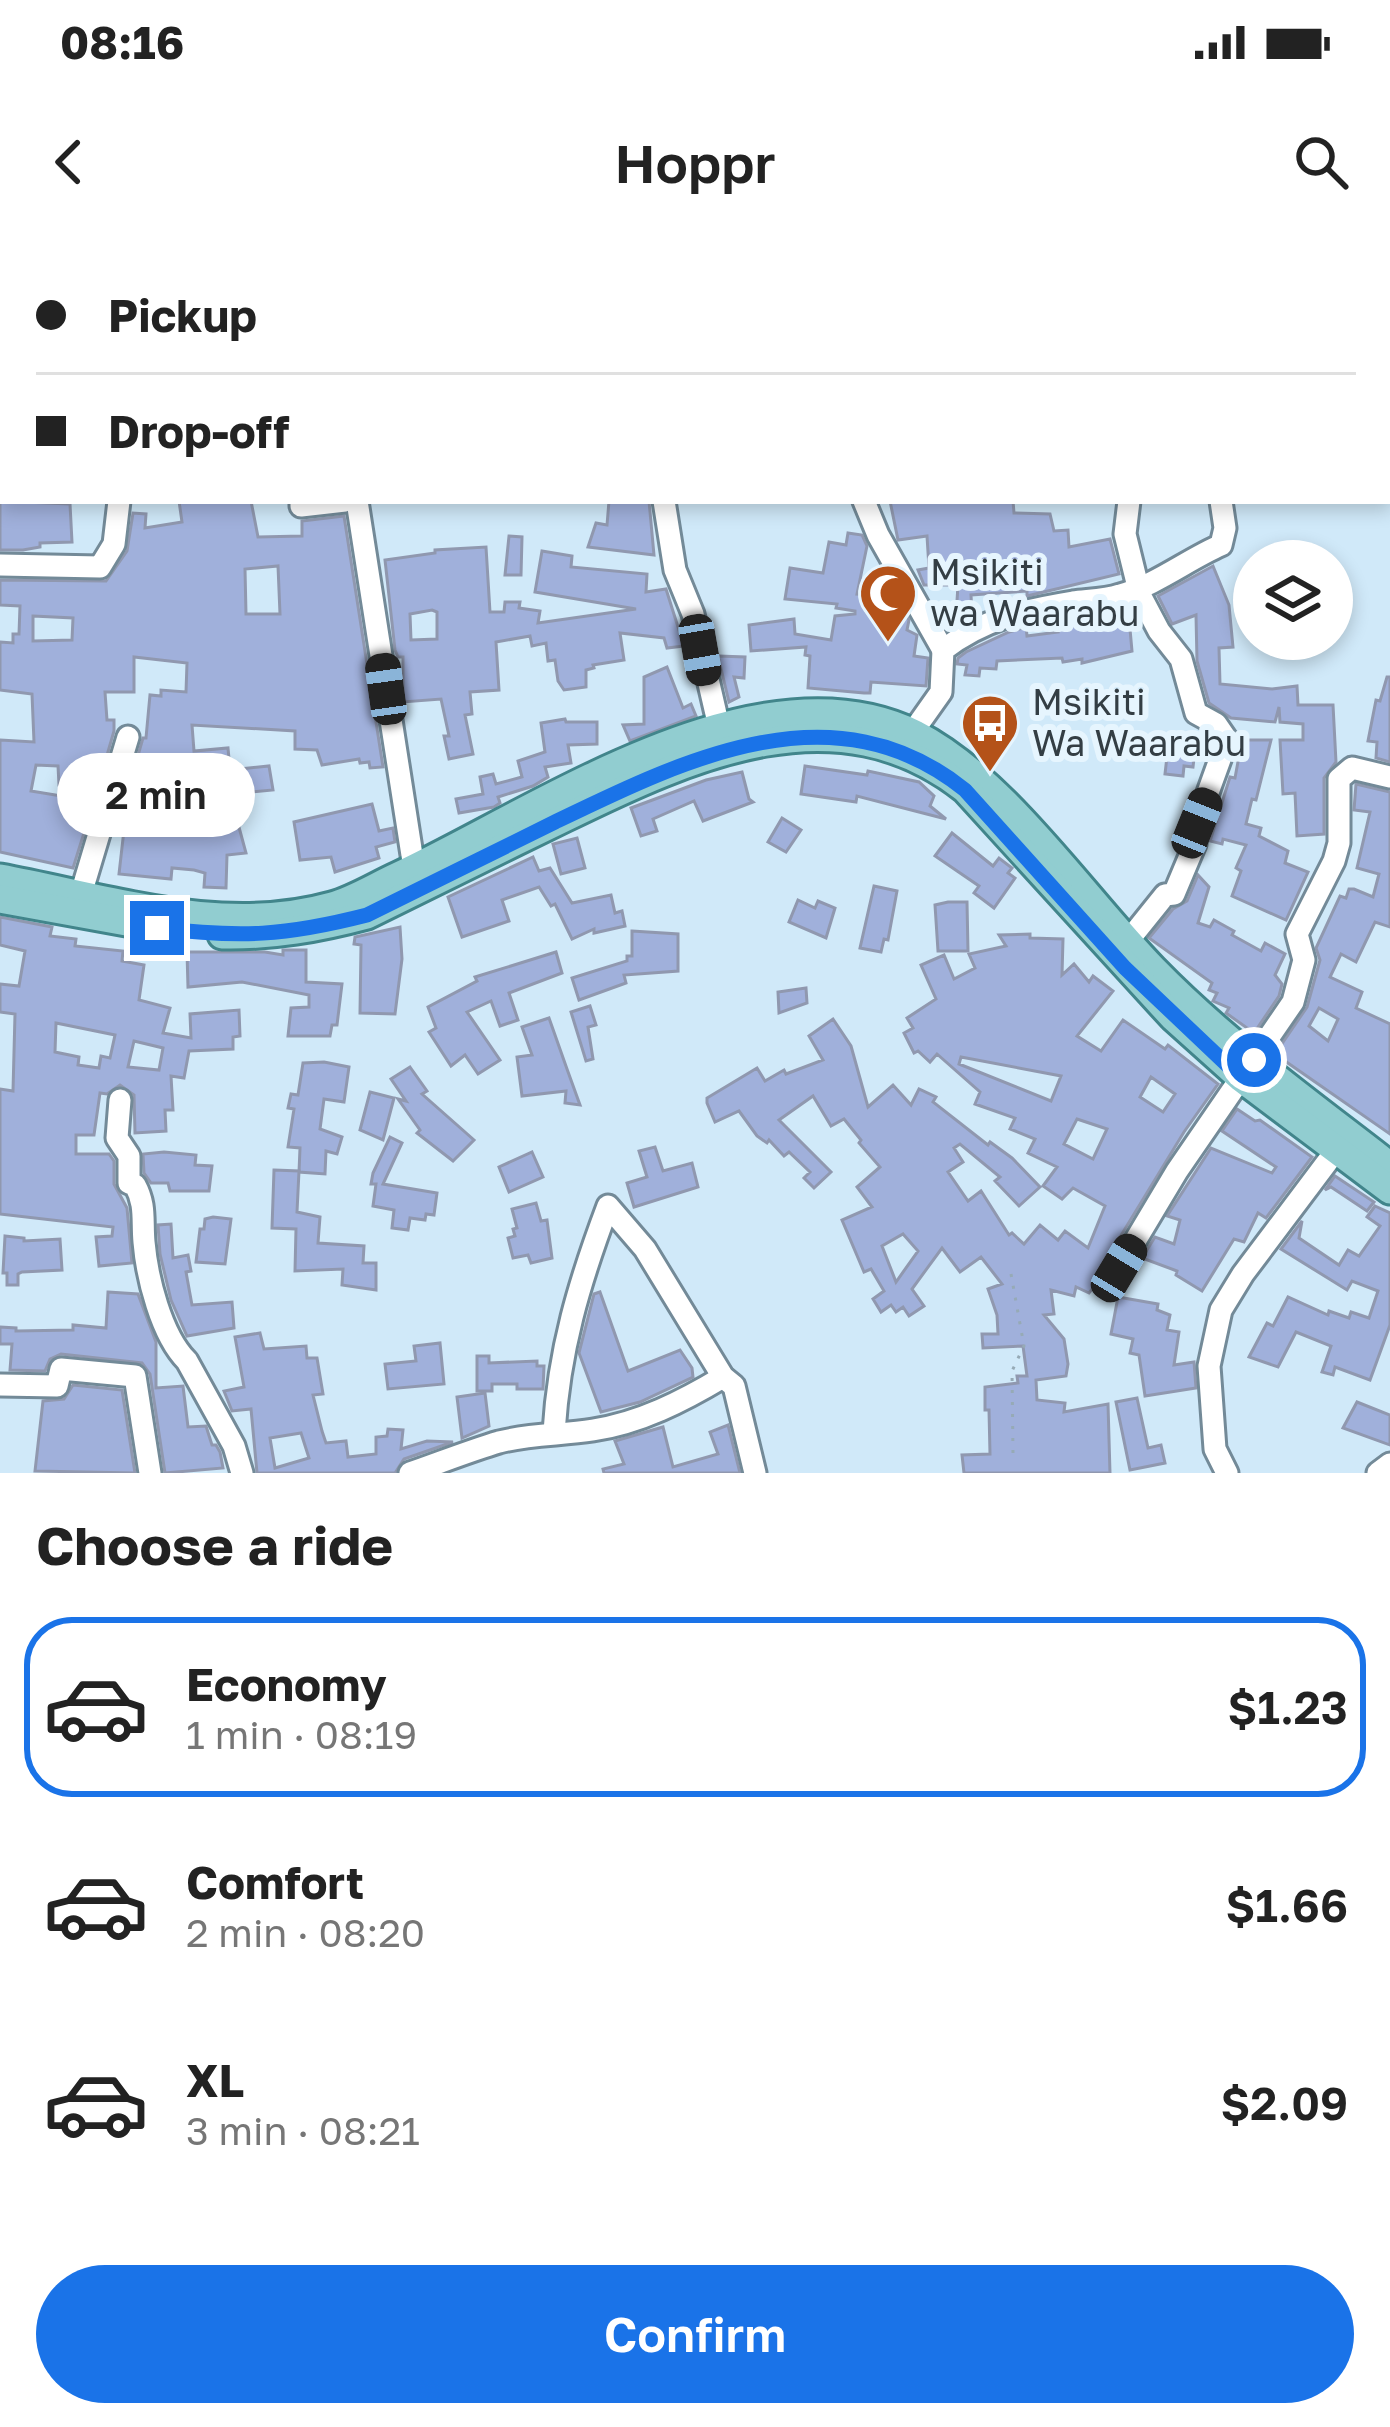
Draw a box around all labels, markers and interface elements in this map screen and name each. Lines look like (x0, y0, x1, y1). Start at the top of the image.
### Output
text: 08:16 (60, 15, 184, 69)
icon: back (36, 129, 102, 195)
icon: search (1288, 129, 1354, 195)
text: Hoppr (615, 130, 775, 195)
text: Pickup (108, 288, 257, 342)
text: Drop-off (108, 404, 289, 458)
map controls (1233, 540, 1353, 660)
button: layers (1233, 540, 1353, 660)
place label: Msikiti wa Waarabu (930, 550, 1140, 634)
mosque icon: Msikiti wa Waarabu (857, 562, 919, 644)
car (676, 611, 724, 689)
car (363, 651, 409, 727)
place label: Msikiti Wa Waarabu (1032, 680, 1246, 764)
bus stop icon: Msikiti Wa Waarabu (959, 692, 1021, 774)
callout: 2 min (58, 754, 256, 838)
text: 2 min (105, 771, 207, 818)
car (1167, 783, 1227, 863)
route end (130, 901, 184, 955)
route start (1227, 1033, 1281, 1087)
car (1085, 1228, 1153, 1308)
text: Choose a ride (36, 1512, 393, 1577)
icon: car (42, 1653, 150, 1761)
text: Economy (186, 1657, 387, 1711)
text: $1.23 (1228, 1680, 1348, 1734)
text: 1 min · 08:19 (186, 1711, 417, 1758)
icon: car (42, 1851, 150, 1959)
text: Comfort (186, 1855, 364, 1909)
text: $1.66 (1226, 1878, 1348, 1932)
text: 2 min · 08:20 (186, 1909, 425, 1956)
icon: car (42, 2049, 150, 2157)
text: XL (186, 2053, 244, 2107)
text: $2.09 (1221, 2076, 1348, 2130)
text: 3 min · 08:21 (186, 2107, 420, 2154)
button: Confirm (36, 2265, 1354, 2403)

